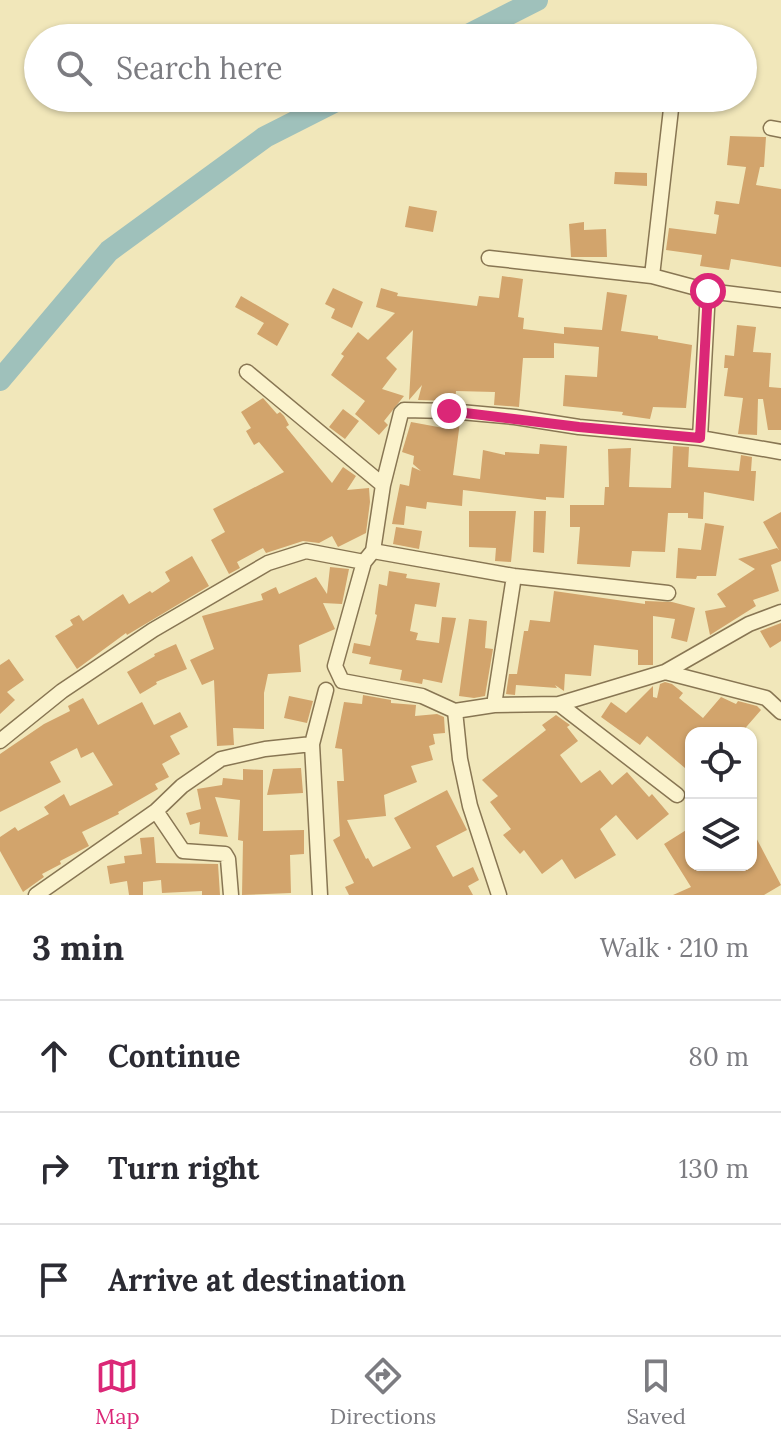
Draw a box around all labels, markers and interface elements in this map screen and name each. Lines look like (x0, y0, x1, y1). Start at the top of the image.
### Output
search box (24, 24, 757, 112)
icon: search (52, 46, 96, 90)
text: Search here (116, 49, 283, 87)
route start (690, 273, 726, 309)
route end (431, 393, 467, 429)
map controls (685, 727, 757, 871)
button: locate (685, 727, 757, 799)
button: layers (685, 799, 757, 871)
text: 3 min (32, 926, 124, 969)
text: Walk · 210 m (600, 931, 749, 964)
icon: ahead (32, 1034, 76, 1078)
text: Continue (108, 1037, 240, 1075)
text: 80 m (688, 1040, 749, 1073)
icon: right (32, 1146, 76, 1190)
text: Turn right (108, 1149, 259, 1187)
text: 130 m (679, 1152, 749, 1185)
icon: arrive (32, 1258, 76, 1302)
text: Arrive at destination (108, 1261, 406, 1299)
tab: Map (95, 1354, 140, 1430)
tab: Directions (330, 1354, 436, 1430)
tab: Saved (626, 1354, 686, 1430)

